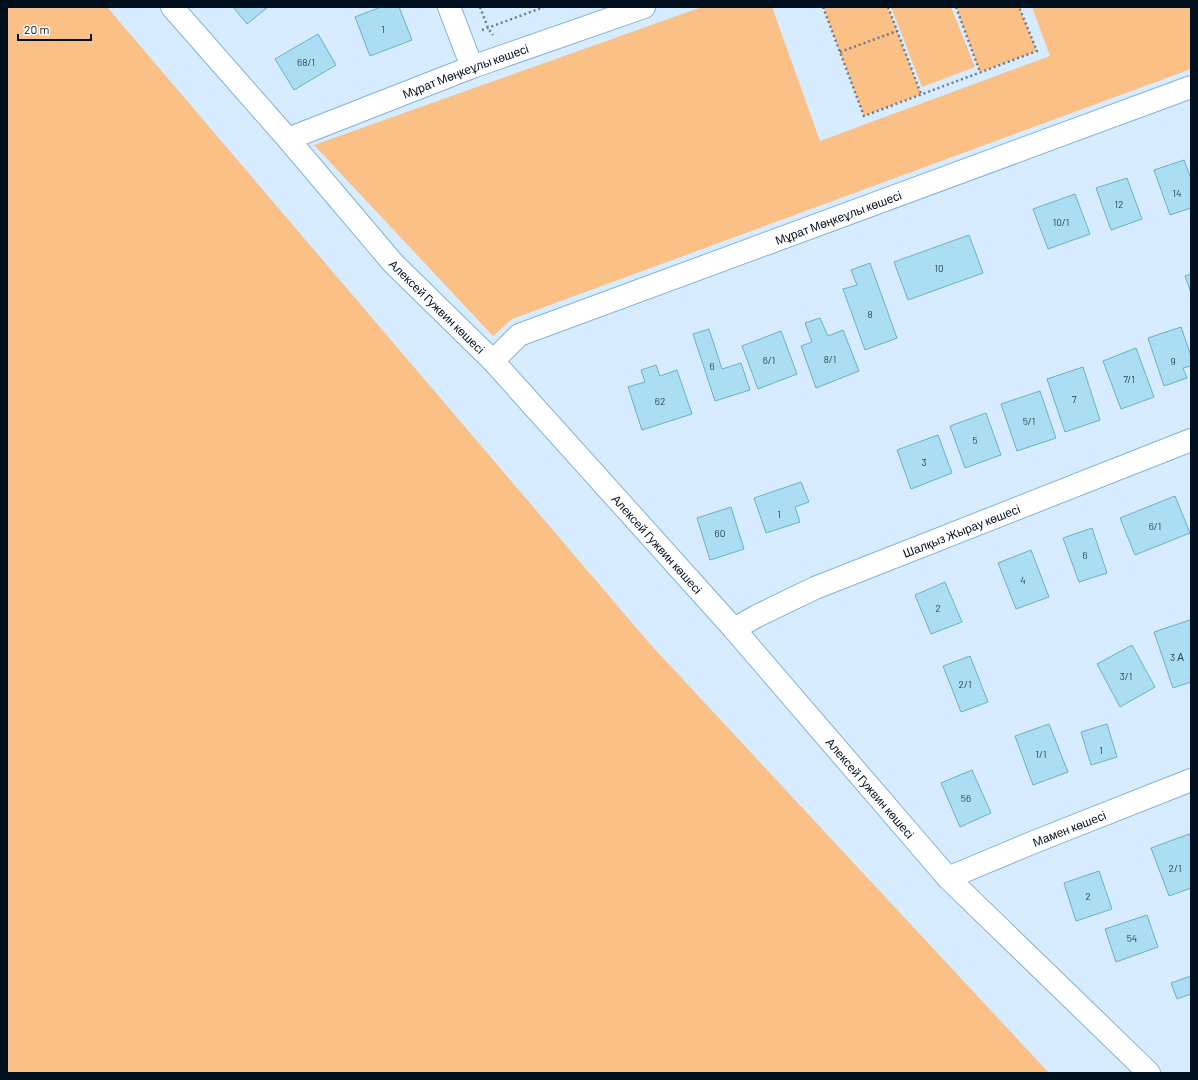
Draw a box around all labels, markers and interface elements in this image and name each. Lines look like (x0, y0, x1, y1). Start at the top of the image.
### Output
scale bar (18, 16, 91, 42)
text: 20 m (24, 22, 50, 36)
house number: 1 (381, 23, 385, 35)
street label: Мұрат Мөңкеұлы көшесі (400, 41, 530, 101)
house number: 68/1 (297, 56, 315, 68)
house number: 14 (1172, 187, 1182, 199)
street label: Мұрат Мөңкеұлы көшесі (773, 188, 903, 247)
house number: 12 (1115, 198, 1123, 210)
house number: 10/1 (1053, 216, 1069, 228)
street label: Алексей Гужвин көшесі (387, 257, 488, 356)
house number: 10 (934, 262, 944, 274)
house number: 8 (867, 308, 873, 320)
house number: 8/1 (824, 353, 836, 365)
house number: 6/1 (763, 354, 775, 366)
house number: 9 (1170, 355, 1176, 367)
house number: 6 (709, 360, 715, 372)
house number: 7/1 (1123, 373, 1135, 385)
house number: 7 (1072, 393, 1077, 405)
house number: 62 (655, 395, 665, 407)
house number: 5/1 (1023, 415, 1035, 427)
house number: 5 (972, 434, 978, 446)
house number: 3 (921, 456, 927, 468)
street label: Алексей Гужвин көшесі (609, 492, 705, 596)
street label: Шалқыз Жырау көшесі (901, 501, 1022, 560)
house number: 1 (777, 508, 781, 520)
house number: 6/1 (1149, 520, 1161, 532)
house number: 60 (715, 527, 725, 539)
house number: 6 (1082, 549, 1088, 561)
house number: 4 (1020, 574, 1026, 586)
house number: 2 (935, 602, 941, 614)
house number: 3 А (1170, 651, 1184, 663)
house number: 3/1 (1120, 670, 1132, 682)
house number: 2/1 (959, 678, 971, 690)
street label: Алексей Гужвин көшесі (823, 735, 917, 841)
house number: 1 (1099, 744, 1103, 756)
house number: 1/1 (1036, 748, 1047, 760)
house number: 56 (961, 792, 971, 804)
street label: Мамен көшесі (1030, 807, 1108, 849)
house number: 2/1 (1169, 862, 1181, 874)
house number: 2 (1085, 890, 1091, 902)
house number: 54 (1127, 932, 1137, 944)

